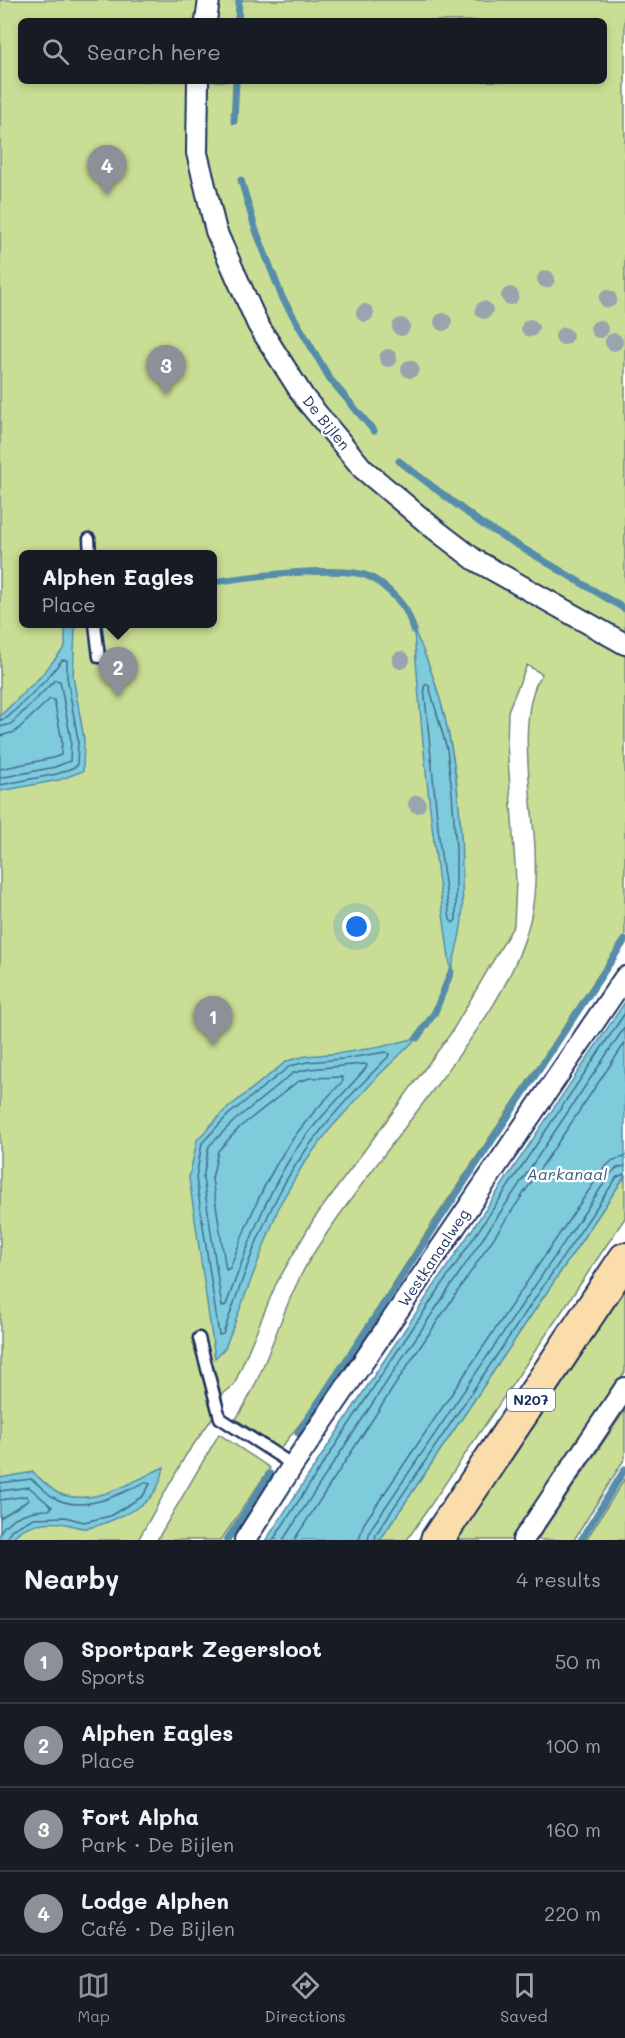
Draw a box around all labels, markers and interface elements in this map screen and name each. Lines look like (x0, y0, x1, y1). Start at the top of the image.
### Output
search box (18, 18, 607, 84)
icon: search (39, 35, 72, 68)
text: Search here (87, 37, 221, 66)
pin: 4 (88, 146, 126, 195)
pin: 3 (146, 346, 186, 395)
street label: De Bijlen (299, 391, 355, 454)
popup (19, 550, 217, 628)
text: Alphen Eagles (42, 562, 194, 591)
text: Place (42, 591, 96, 617)
pin: 2 (98, 648, 138, 697)
your location (342, 912, 371, 941)
pin: 1 (194, 996, 232, 1046)
water label: Aarkanaal (527, 1163, 607, 1184)
street label: Westkanaalweg (393, 1204, 474, 1310)
road number: N207 (507, 1389, 555, 1411)
text: Nearby (24, 1562, 119, 1596)
text: 4 results (516, 1566, 601, 1592)
text: Sportpark Zegersloot (81, 1634, 322, 1663)
text: 1 (39, 1648, 48, 1674)
text: 50 m (555, 1648, 601, 1674)
text: Sports (81, 1663, 145, 1689)
text: Alphen Eagles (81, 1718, 233, 1747)
text: 2 (38, 1732, 49, 1758)
text: 100 m (545, 1732, 601, 1758)
text: Place (81, 1747, 135, 1773)
text: Fort Alpha (81, 1802, 199, 1831)
text: 3 (38, 1816, 50, 1842)
text: 160 m (545, 1816, 601, 1842)
text: Park · De Bijlen (81, 1831, 234, 1857)
text: Lodge Alphen (81, 1886, 229, 1915)
text: 4 (37, 1900, 50, 1926)
text: 220 m (544, 1900, 601, 1926)
text: Café · De Bijlen (81, 1915, 235, 1941)
tab: Map (77, 1969, 110, 2026)
tab: Directions (265, 1969, 346, 2026)
tab: Saved (500, 1969, 548, 2026)

